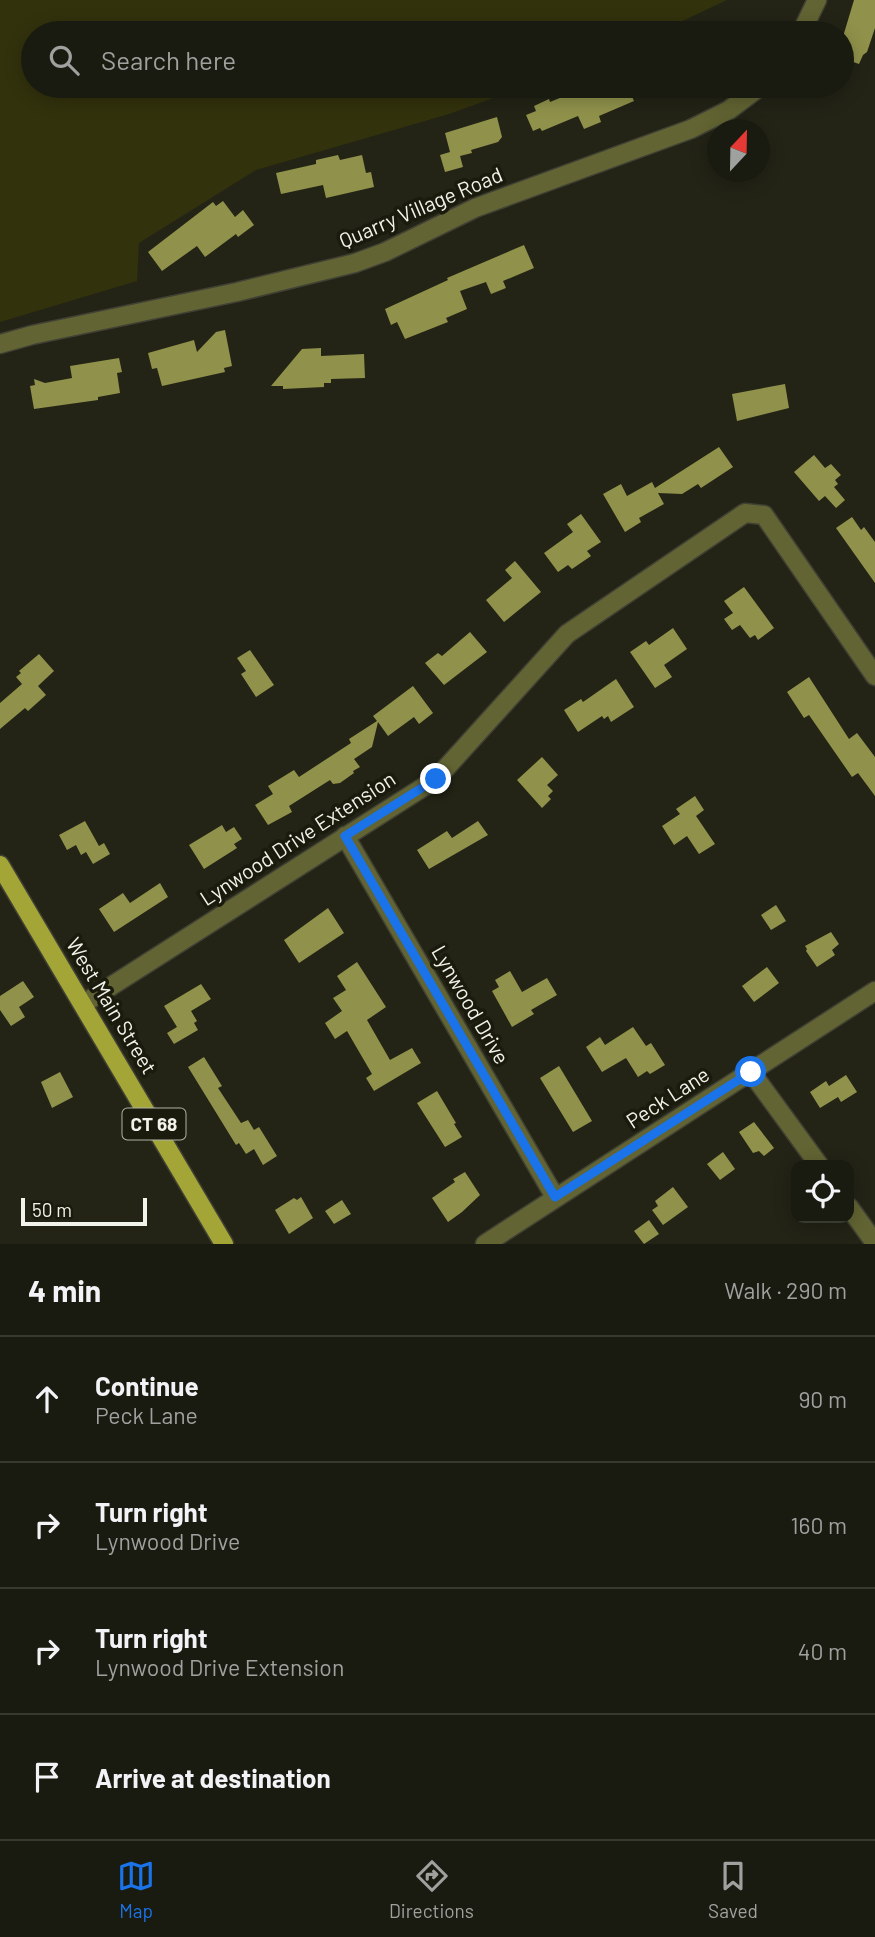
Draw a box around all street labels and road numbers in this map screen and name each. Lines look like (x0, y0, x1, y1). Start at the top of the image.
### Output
street label: Quarry Village Road (335, 161, 506, 252)
street label: Lynwood Drive Extension (195, 765, 399, 910)
street label: West Main Street (62, 933, 163, 1078)
street label: Lynwood Drive (427, 941, 515, 1068)
street label: Peck Lane (621, 1061, 713, 1133)
road number: CT 68 (122, 1108, 186, 1140)

